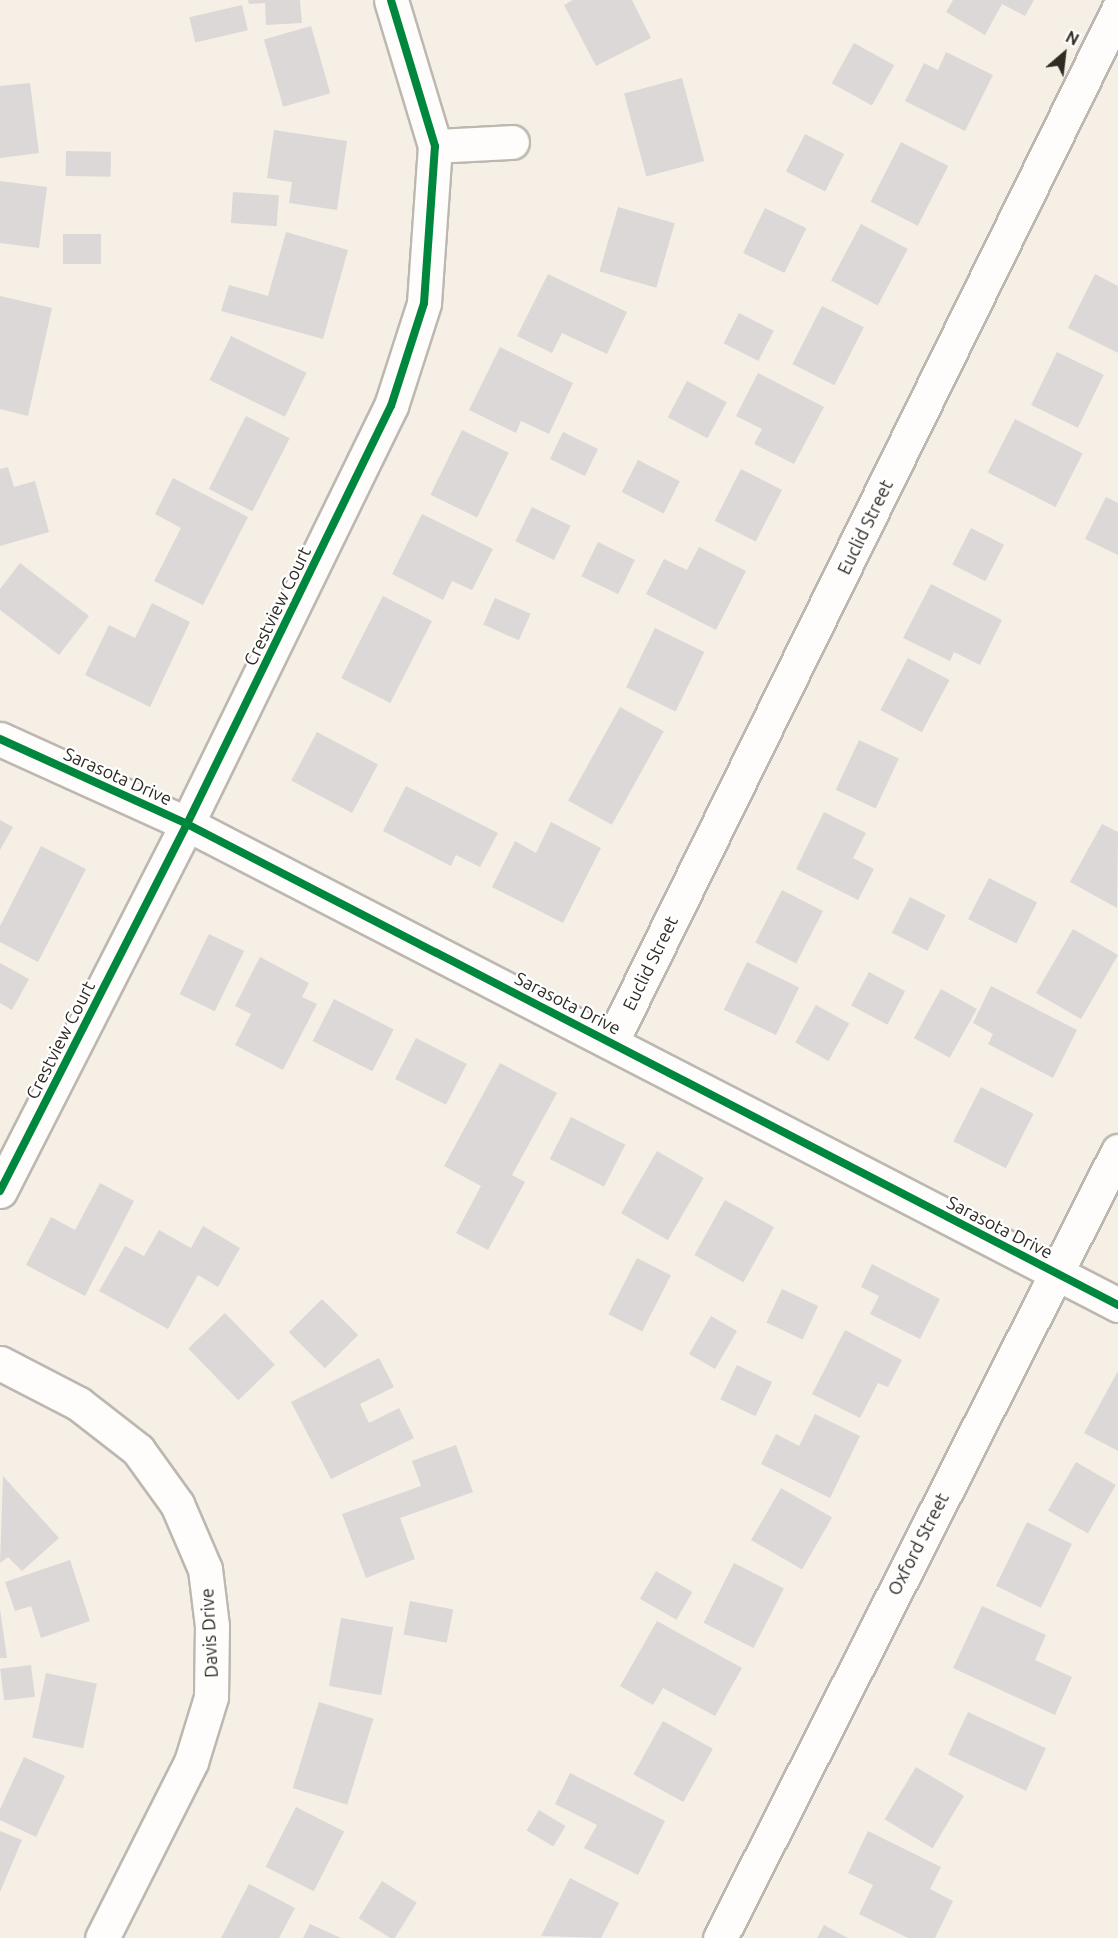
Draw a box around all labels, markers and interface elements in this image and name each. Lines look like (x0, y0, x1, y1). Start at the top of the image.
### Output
north arrow (1034, 24, 1094, 84)
text: N (1063, 27, 1082, 49)
street label: Euclid Street (833, 476, 897, 578)
street label: Crestview Court (239, 543, 315, 669)
street label: Sarasota Drive (61, 743, 175, 809)
street label: Euclid Street (618, 912, 682, 1014)
street label: Sarasota Drive (511, 967, 625, 1039)
street label: Crestview Court (21, 977, 99, 1103)
street label: Sarasota Drive (943, 1191, 1057, 1263)
street label: Oxford Street (883, 1489, 953, 1599)
street label: Davis Drive (196, 1588, 222, 1678)

